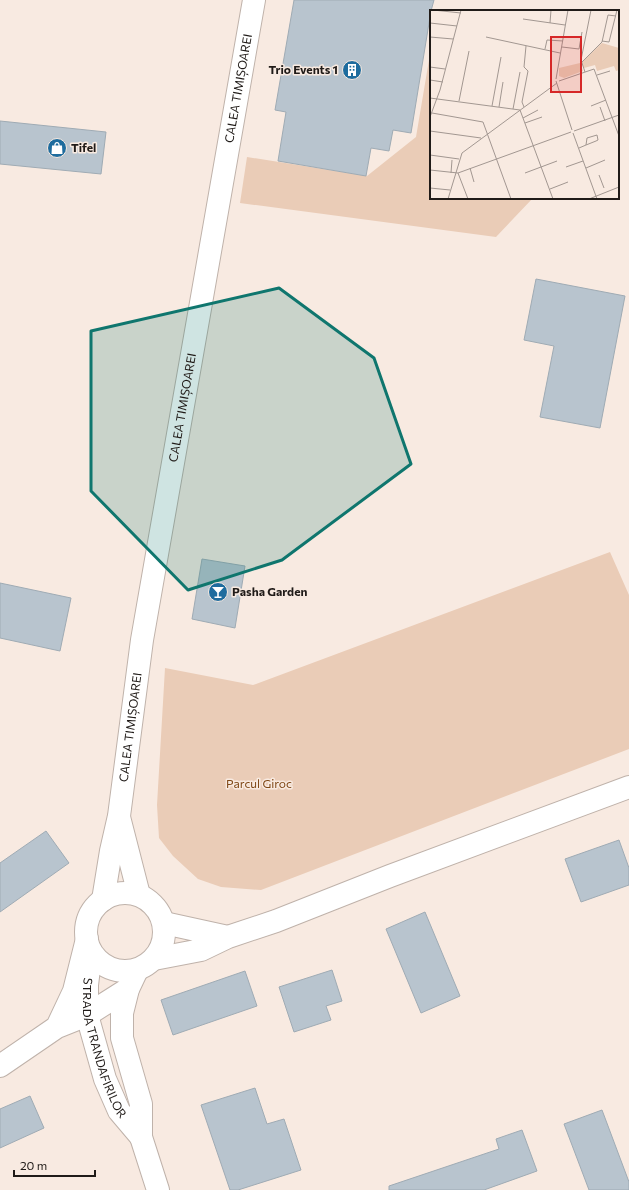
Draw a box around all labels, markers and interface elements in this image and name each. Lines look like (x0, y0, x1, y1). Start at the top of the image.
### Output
inset map (430, 10, 619, 199)
street label: CALEA TIMIȘOAREI (221, 33, 254, 144)
building icon: Trio Events 1 (341, 59, 363, 81)
place label: Trio Events 1 (268, 62, 338, 76)
shop icon: Tifel (46, 137, 68, 159)
place label: Tifel (71, 140, 96, 154)
street label: CALEA TIMIȘOAREI (165, 352, 198, 463)
bar icon: Pasha Garden (207, 581, 229, 603)
place label: Pasha Garden (232, 584, 307, 598)
street label: CALEA TIMIȘOAREI (116, 672, 144, 783)
park label: Parcul Giroc (226, 776, 292, 790)
street label: STRADA TRANDAFIRILOR (81, 977, 130, 1120)
scale bar (14, 1152, 95, 1178)
text: 20 m (20, 1158, 47, 1172)

